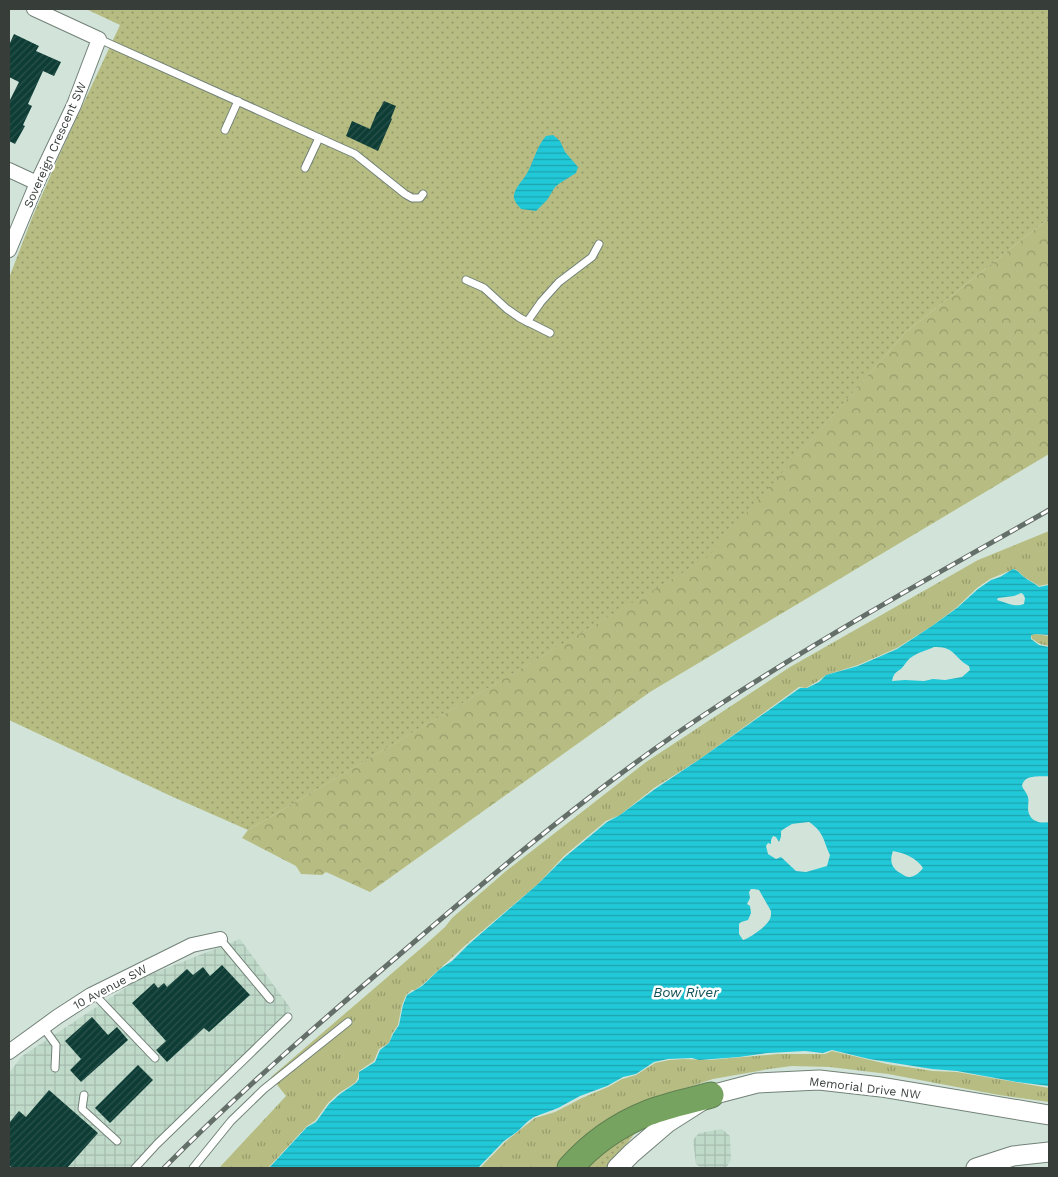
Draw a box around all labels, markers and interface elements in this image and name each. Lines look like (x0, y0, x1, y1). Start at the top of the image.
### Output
street label: Sovereign Crescent SW (21, 80, 89, 210)
street label: 10 Avenue SW (71, 961, 150, 1012)
water label: Bow River (653, 984, 719, 1000)
street label: Memorial Drive NW (808, 1074, 922, 1102)

